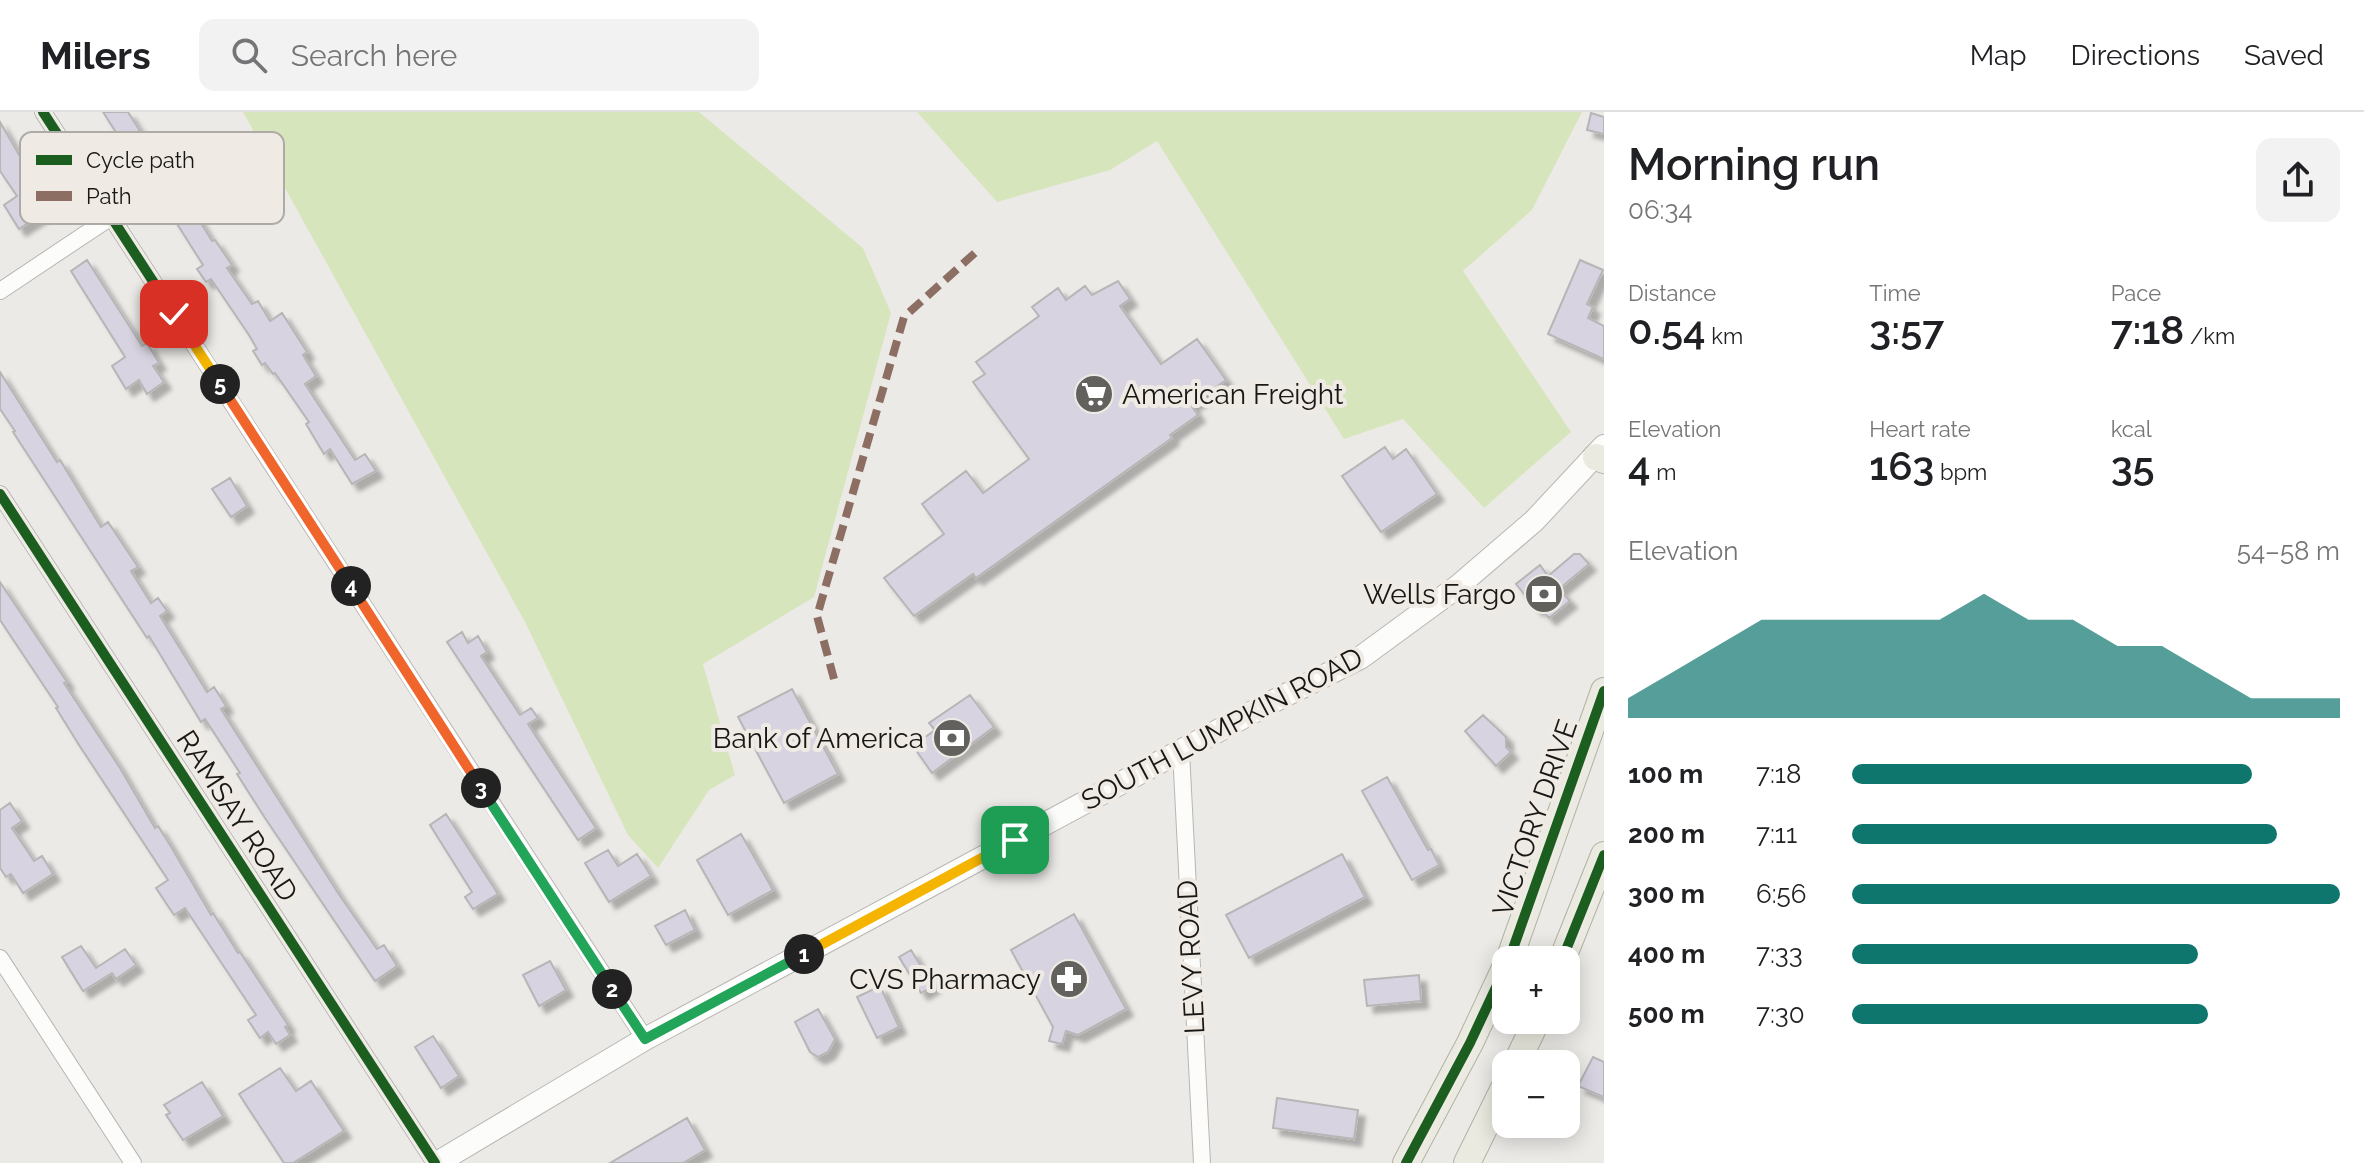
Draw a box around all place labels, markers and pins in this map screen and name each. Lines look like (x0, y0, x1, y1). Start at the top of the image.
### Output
pin (140, 280, 208, 348)
pin: 5 (200, 364, 240, 404)
supermarket icon: American Freight (1073, 373, 1115, 415)
place label: American Freight (1122, 378, 1344, 411)
pin: 4 (331, 566, 371, 606)
bank icon: Wells Fargo (1523, 573, 1565, 615)
place label: Wells Fargo (1363, 578, 1516, 611)
bank icon: Bank of America (931, 717, 973, 759)
place label: Bank of America (713, 722, 924, 755)
pin: 3 (461, 768, 501, 808)
pin (981, 806, 1049, 874)
pin: 1 (784, 934, 824, 974)
pharmacy icon: CVS Pharmacy (1048, 958, 1090, 1000)
place label: CVS Pharmacy (849, 963, 1041, 996)
pin: 2 (592, 969, 632, 1009)

